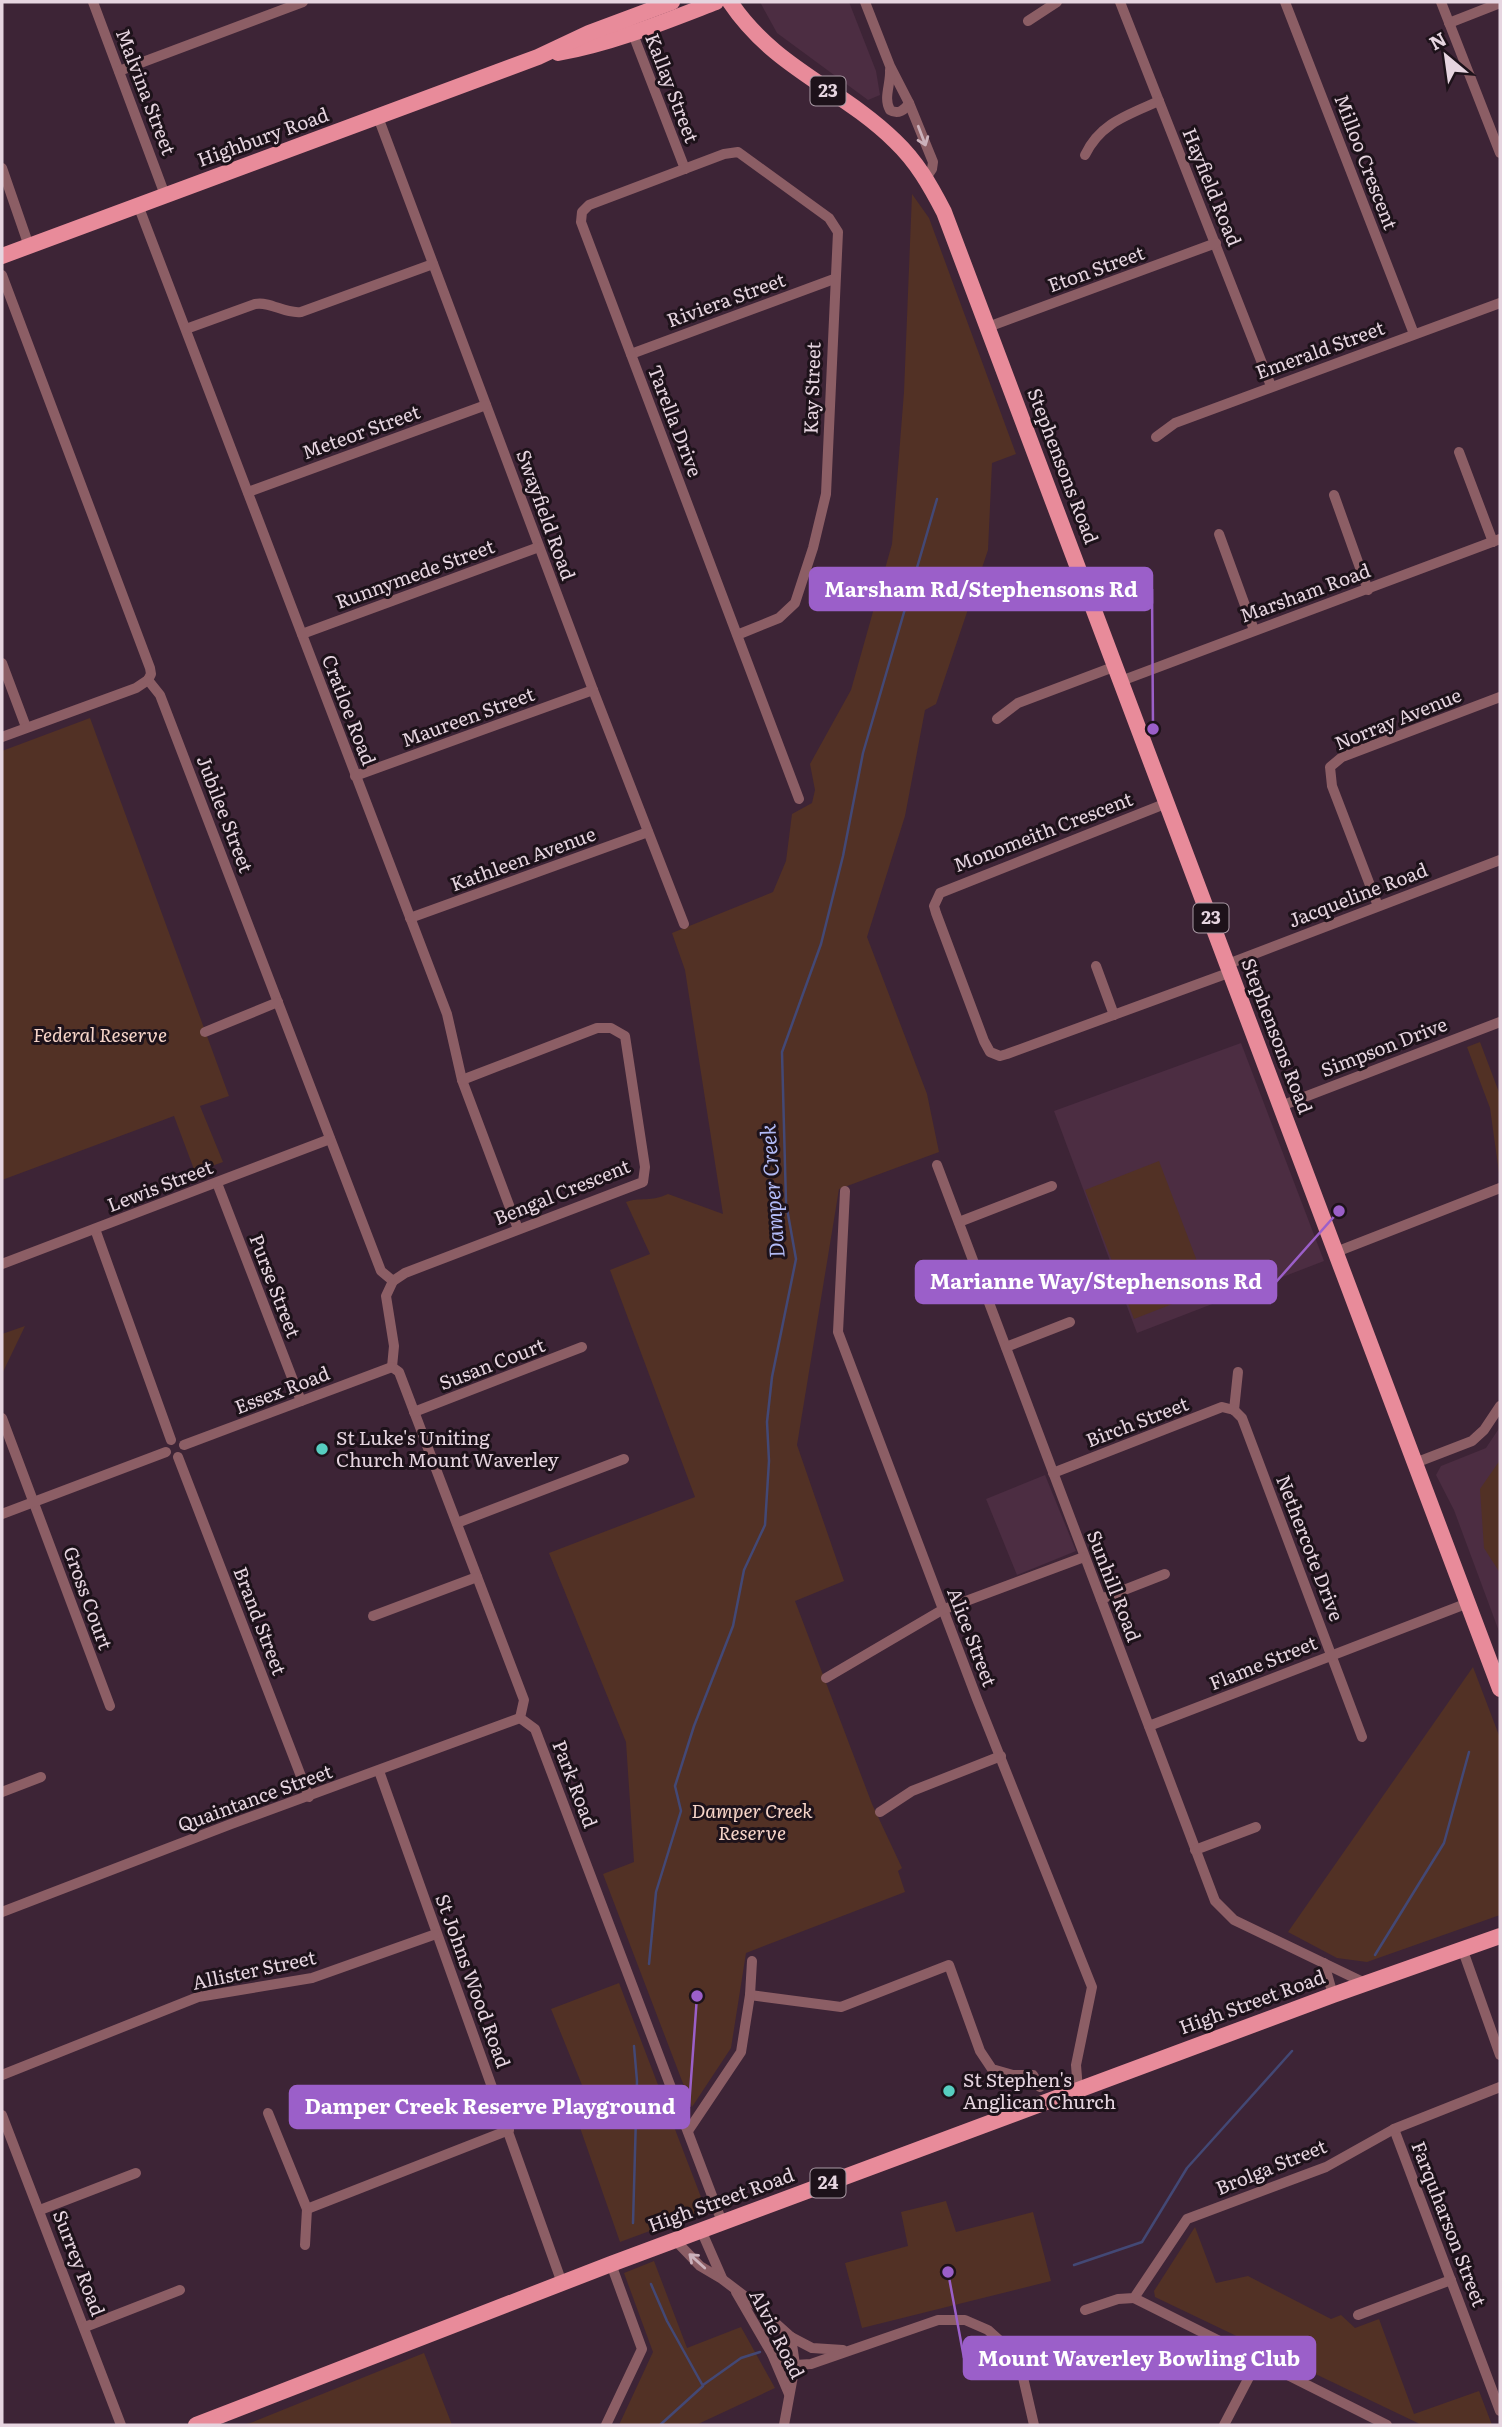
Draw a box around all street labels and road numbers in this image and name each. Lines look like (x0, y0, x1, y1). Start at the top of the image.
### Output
street label: Malvina Street (110, 24, 184, 159)
street label: Kallay Street (639, 29, 707, 147)
road number: 23 (810, 76, 846, 106)
street label: Milloo Crescent (1328, 90, 1406, 234)
street label: Highbury Road (193, 99, 333, 173)
street label: Hayfield Road (1176, 123, 1250, 250)
street label: Eton Street (1043, 238, 1148, 299)
street label: Riviera Street (663, 265, 789, 333)
street label: Emerald Street (1251, 313, 1388, 385)
street label: Kay Street (795, 341, 827, 435)
street label: Tarella Drive (642, 361, 710, 481)
street label: Stephensons Road (1021, 384, 1107, 548)
street label: Meteor Street (298, 397, 424, 465)
street label: Swayfield Road (510, 446, 584, 584)
street label: Runnymede Street (331, 531, 498, 615)
street label: Marsham Road (1235, 555, 1374, 629)
street label: Cratloe Road (316, 650, 384, 769)
street label: Maureen Street (397, 679, 538, 753)
street label: Norray Avenue (1330, 680, 1465, 756)
street label: Jubilee Street (191, 751, 261, 877)
street label: Monomeith Crescent (949, 784, 1137, 878)
street label: Kathleen Avenue (446, 819, 599, 897)
street label: Jacqueline Road (1284, 855, 1432, 933)
road number: 23 (1194, 903, 1228, 932)
street label: Stephensons Road (1235, 954, 1321, 1118)
street label: Simpson Drive (1316, 1009, 1451, 1083)
street label: Bengal Crescent (489, 1151, 634, 1231)
street label: Lewis Street (103, 1152, 217, 1218)
street label: Purse Street (243, 1230, 309, 1342)
street label: Susan Court (435, 1330, 549, 1396)
street label: Essex Road (230, 1358, 334, 1420)
street label: Birch Street (1081, 1389, 1192, 1453)
street label: Nethercote Drive (1270, 1471, 1352, 1625)
street label: Sunhill Road (1081, 1526, 1149, 1646)
street label: Gross Court (57, 1542, 121, 1653)
street label: Brand Street (227, 1562, 295, 1679)
street label: Alice Street (941, 1583, 1005, 1691)
street label: Flame Street (1205, 1628, 1321, 1696)
street label: Park Road (546, 1736, 606, 1832)
street label: Quaintance Street (174, 1756, 336, 1838)
street label: St Johns Wood Road (429, 1890, 519, 2072)
street label: Allister Street (189, 1942, 319, 1996)
street label: High Street Road (1175, 1962, 1329, 2040)
street label: Brolga Street (1211, 2131, 1331, 2201)
street label: Farquharson Street (1406, 2137, 1494, 2311)
street label: High Street Road (644, 2160, 798, 2238)
road number: 24 (810, 2168, 846, 2197)
street label: Surrey Road (47, 2206, 113, 2320)
street label: Alvie Road (743, 2284, 813, 2383)

